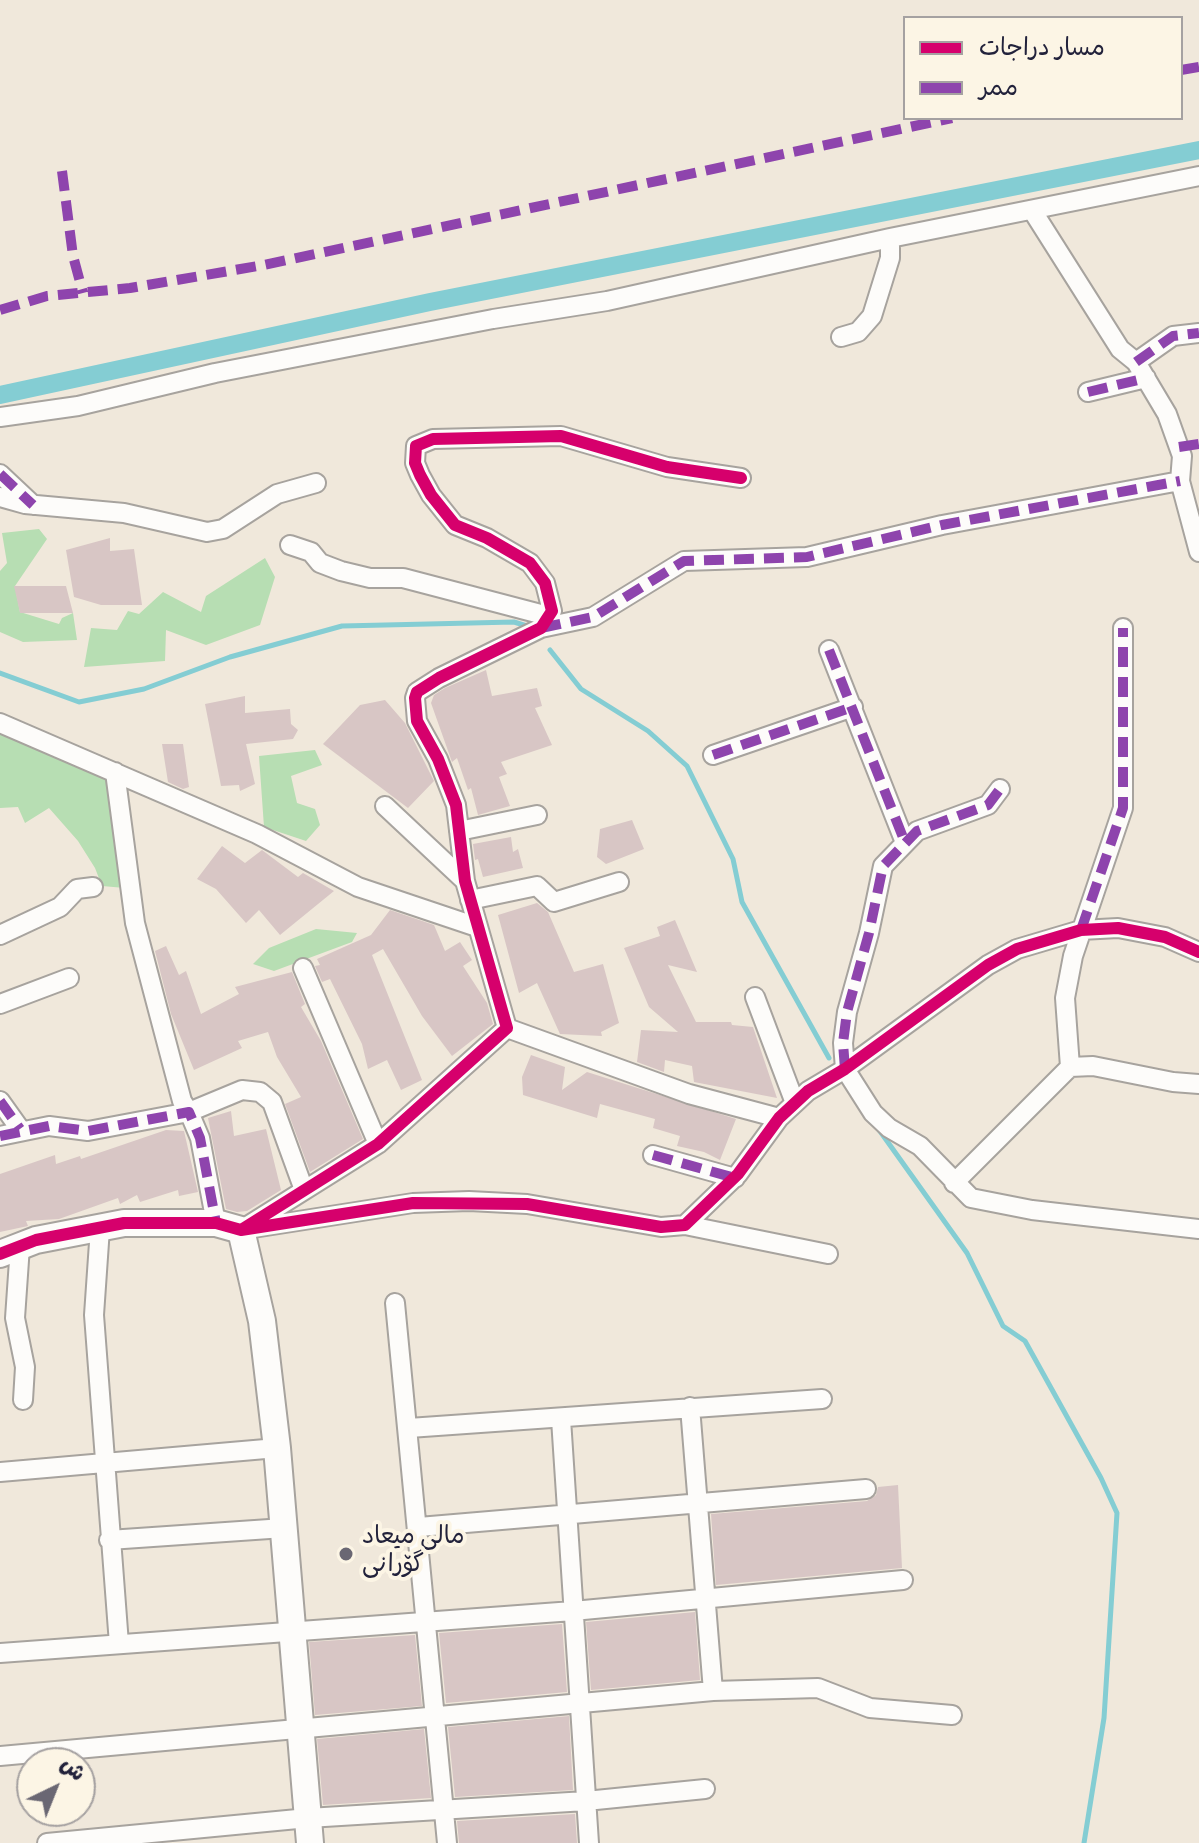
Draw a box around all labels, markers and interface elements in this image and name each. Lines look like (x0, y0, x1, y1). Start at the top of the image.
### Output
legend (903, 16, 1183, 120)
text: مسار دراجات (979, 33, 1105, 67)
text: ممر (979, 73, 1018, 107)
place label: مالی میعاد گۆرانی (362, 1526, 464, 1582)
marker: مالی میعاد گۆرانی (337, 1545, 355, 1563)
north arrow (16, 1747, 96, 1827)
text: ش (52, 1751, 91, 1790)

